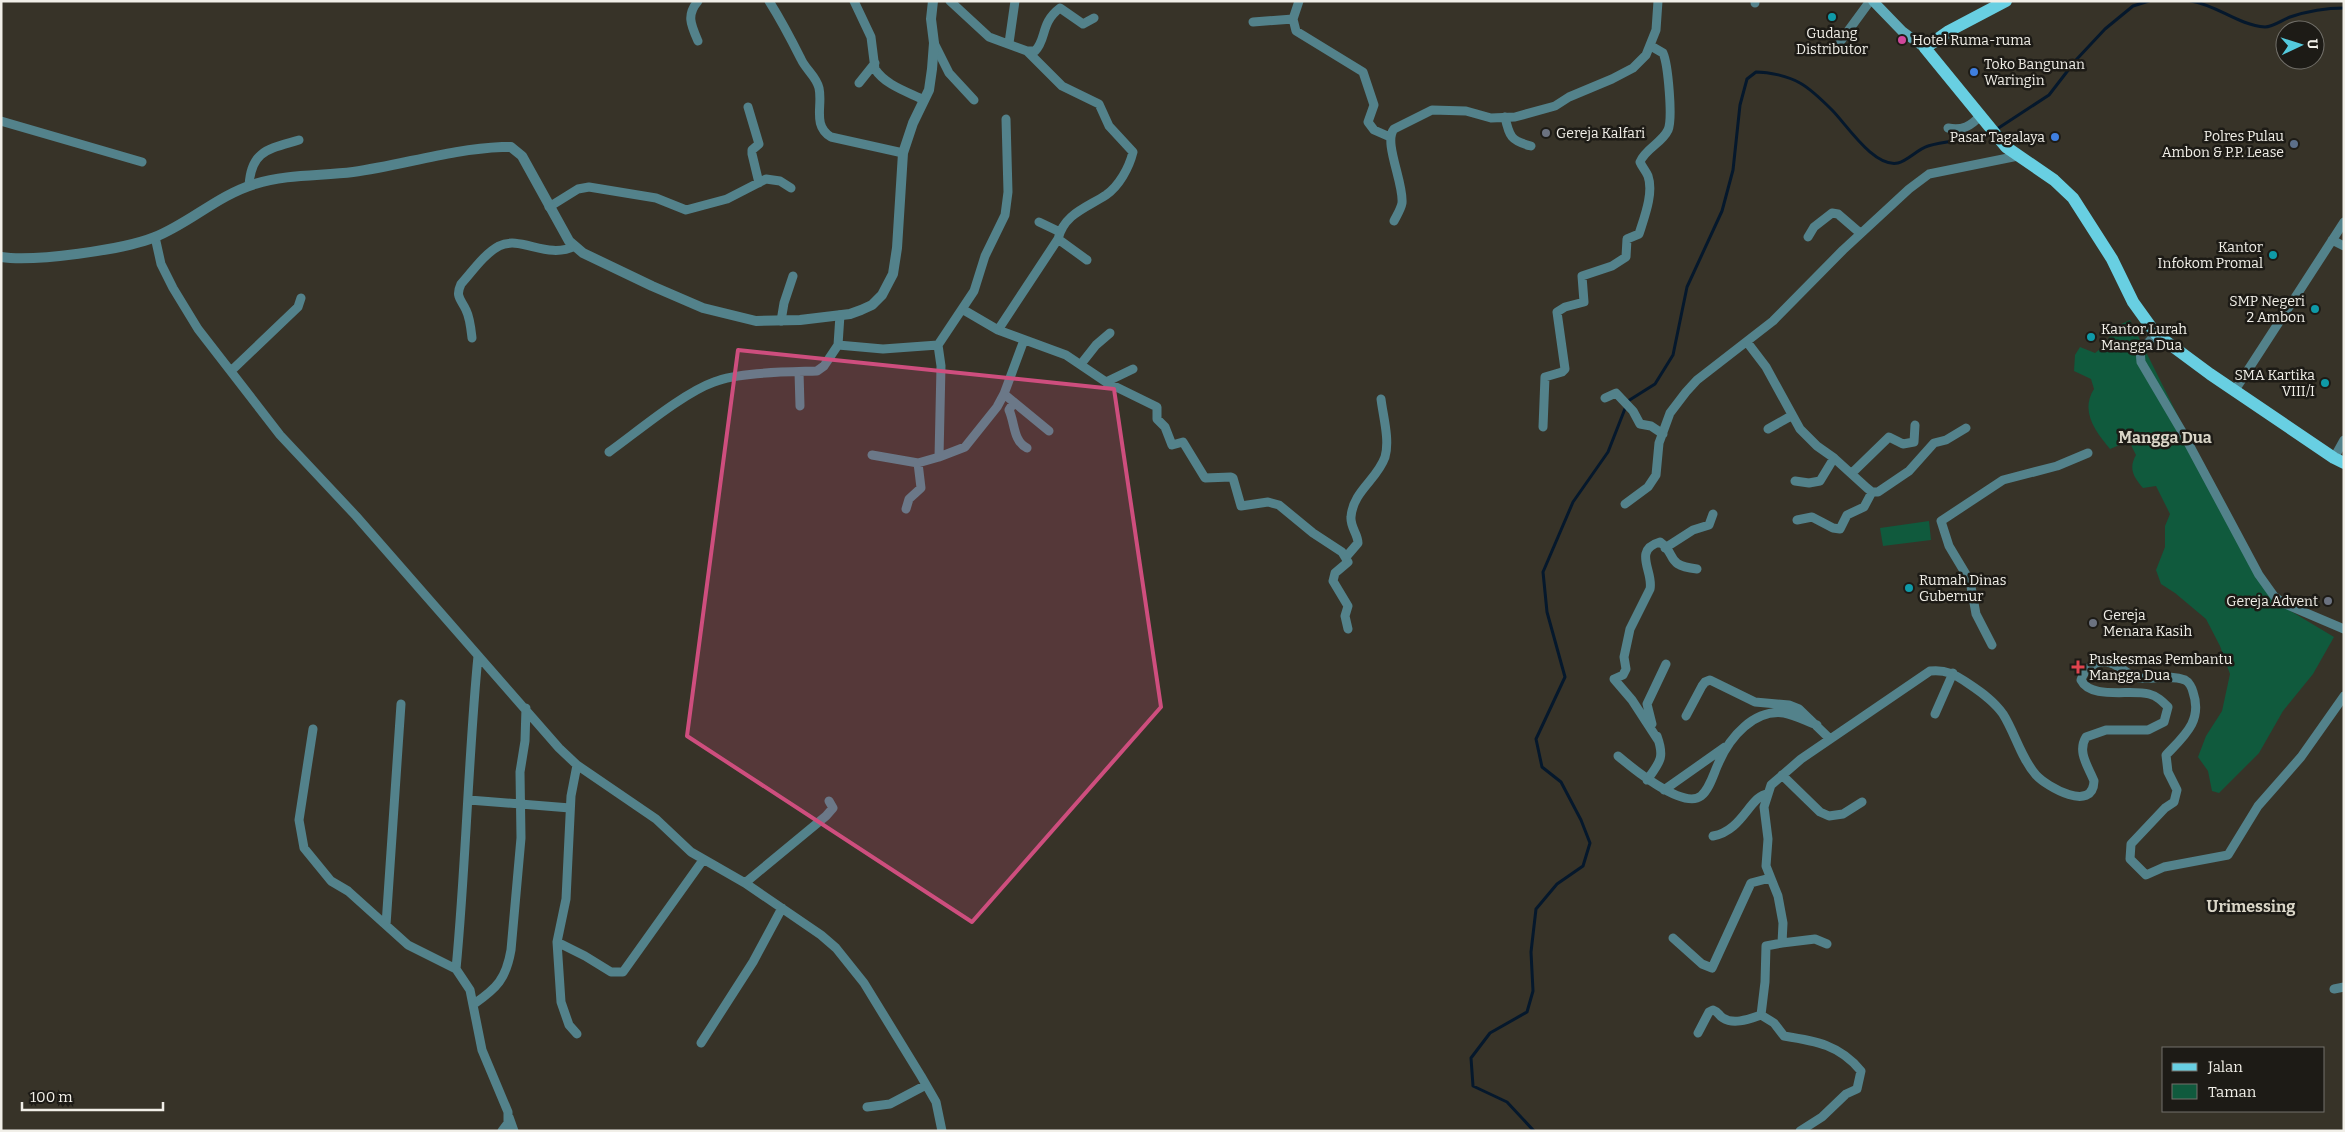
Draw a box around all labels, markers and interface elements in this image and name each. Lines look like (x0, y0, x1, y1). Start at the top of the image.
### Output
marker: Gudang Distributor (1826, 11, 1838, 23)
north arrow (2275, 20, 2325, 70)
place label: Gudang Distributor (1796, 25, 1868, 58)
place label: Hotel Ruma-ruma (1912, 32, 2032, 49)
marker: Hotel Ruma-ruma (1896, 34, 1908, 46)
text: U (2304, 38, 2321, 51)
place label: Toko Bangunan Waringin (1984, 56, 2085, 89)
marker: Toko Bangunan Waringin (1968, 66, 1980, 78)
place label: Gereja Kalfari (1556, 125, 1645, 142)
marker: Gereja Kalfari (1540, 127, 1552, 139)
place label: Polres Pulau Ambon & P.P. Lease (2162, 128, 2284, 161)
place label: Pasar Tagalaya (1950, 129, 2045, 146)
marker: Pasar Tagalaya (2049, 131, 2061, 143)
marker: Polres Pulau Ambon & P.P. Lease (2288, 138, 2300, 150)
place label: Kantor Infokom Promal (2158, 239, 2263, 272)
marker: Kantor Infokom Promal (2267, 249, 2279, 261)
place label: SMP Negeri 2 Ambon (2229, 293, 2305, 326)
marker: SMP Negeri 2 Ambon (2309, 303, 2321, 315)
place label: Kantor Lurah Mangga Dua (2101, 321, 2187, 354)
marker: Kantor Lurah Mangga Dua (2085, 331, 2097, 343)
place label: SMA Kartika VIII/I (2234, 367, 2315, 400)
marker: SMA Kartika VIII/I (2319, 377, 2331, 389)
district label: Mangga Dua (2118, 428, 2212, 447)
place label: Rumah Dinas Gubernur (1919, 572, 2006, 605)
marker: Rumah Dinas Gubernur (1903, 582, 1915, 594)
place label: Gereja Advent (2226, 593, 2318, 610)
marker: Gereja Advent (2322, 595, 2334, 607)
place label: Gereja Menara Kasih (2103, 607, 2192, 640)
marker: Gereja Menara Kasih (2087, 617, 2099, 629)
place label: Puskesmas Pembantu Mangga Dua (2089, 651, 2233, 684)
marker: Puskesmas Pembantu Mangga Dua (2071, 660, 2085, 674)
district label: Urimessing (2207, 897, 2295, 916)
legend (2162, 1047, 2325, 1112)
text: Jalan (2207, 1058, 2243, 1076)
scale bar (22, 1080, 164, 1112)
text: Taman (2208, 1083, 2257, 1101)
text: 100 m (30, 1088, 73, 1106)

